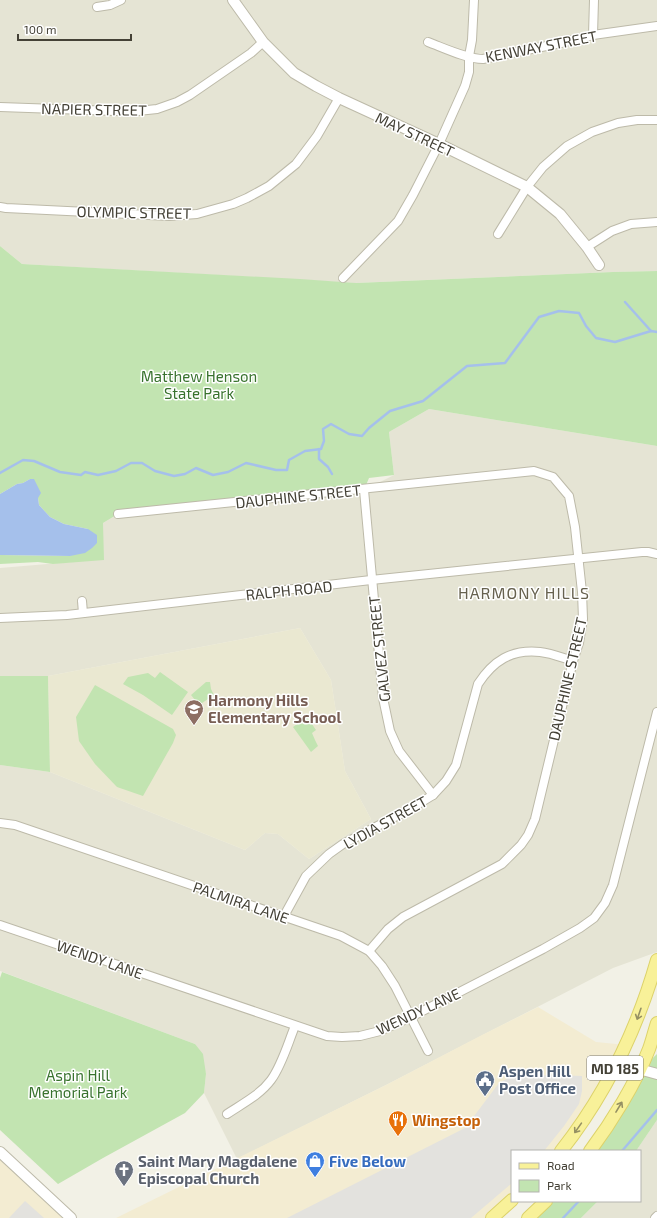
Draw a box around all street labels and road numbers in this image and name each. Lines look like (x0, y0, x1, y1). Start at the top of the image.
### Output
street label: KENWAY STREET (484, 26, 599, 66)
street label: NAPIER STREET (41, 99, 147, 119)
street label: MAY STREET (373, 108, 458, 160)
street label: OLYMPIC STREET (77, 202, 192, 222)
street label: DAUPHINE STREET (234, 480, 362, 512)
street label: RALPH ROAD (245, 576, 333, 604)
street label: GALVEZ STREET (364, 595, 394, 703)
street label: DAUPHINE STREET (544, 615, 590, 743)
street label: LYDIA STREET (340, 791, 430, 852)
street label: PALMIRA LANE (191, 877, 291, 927)
street label: WENDY LANE (54, 936, 146, 982)
street label: WENDY LANE (373, 984, 463, 1038)
road number: MD 185 (587, 1056, 643, 1080)

